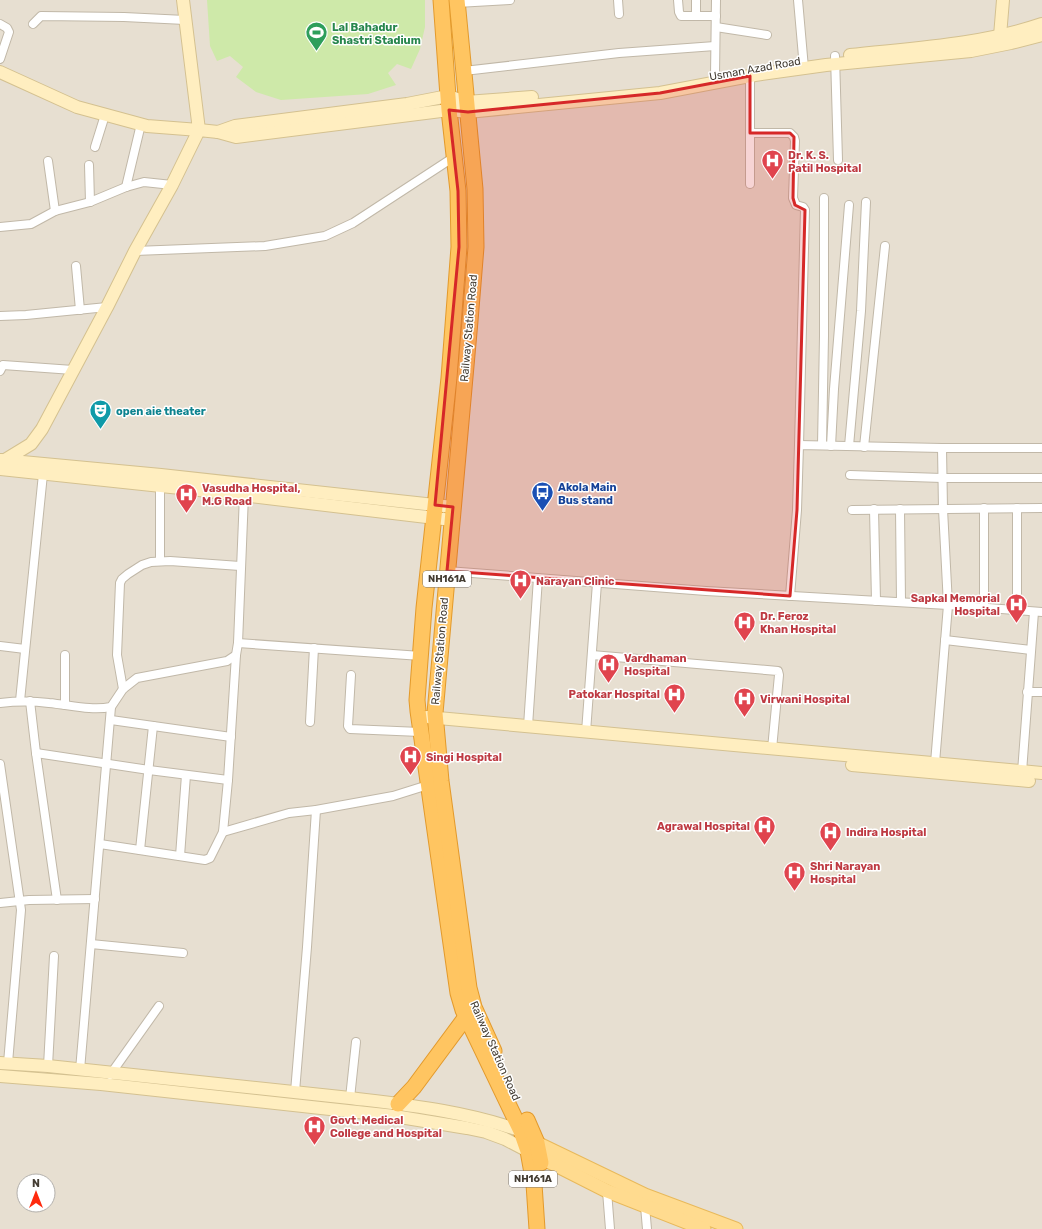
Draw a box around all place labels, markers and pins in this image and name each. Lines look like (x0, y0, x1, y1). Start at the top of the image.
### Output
sports icon: Lal Bahadur Shastri Stadium (303, 20, 329, 53)
place label: Lal Bahadur Shastri Stadium (332, 21, 421, 47)
hospital icon: Dr. K. S. Patil Hospital (759, 148, 785, 181)
place label: Dr. K. S. Patil Hospital (788, 149, 861, 175)
theatre icon: open aie theater (87, 398, 113, 431)
place label: open aie theater (116, 405, 206, 418)
bus stop icon: Akola Main Bus stand (529, 480, 555, 513)
hospital icon: Vasudha Hospital, M.G Road (173, 481, 199, 514)
place label: Akola Main Bus stand (558, 481, 617, 507)
place label: Vasudha Hospital, M.G Road (202, 482, 300, 508)
hospital icon: Narayan Clinic (507, 568, 533, 601)
place label: Narayan Clinic (536, 575, 615, 588)
hospital icon: Sapkal Memorial Hospital (1003, 591, 1029, 624)
place label: Sapkal Memorial Hospital (911, 592, 1000, 618)
hospital icon: Dr. Feroz Khan Hospital (732, 609, 758, 642)
place label: Dr. Feroz Khan Hospital (760, 610, 836, 636)
hospital icon: Vardhaman Hospital (595, 651, 621, 684)
place label: Vardhaman Hospital (624, 652, 687, 678)
hospital icon: Patokar Hospital (662, 681, 688, 714)
hospital icon: Virwani Hospital (731, 686, 757, 719)
place label: Patokar Hospital (569, 688, 660, 701)
place label: Virwani Hospital (760, 693, 850, 706)
hospital icon: Singi Hospital (397, 744, 423, 777)
place label: Singi Hospital (426, 751, 502, 764)
hospital icon: Agrawal Hospital (752, 813, 778, 846)
hospital icon: Indira Hospital (818, 819, 844, 852)
place label: Agrawal Hospital (657, 820, 750, 833)
place label: Indira Hospital (846, 826, 926, 839)
hospital icon: Shri Narayan Hospital (781, 859, 807, 892)
place label: Shri Narayan Hospital (810, 860, 880, 886)
hospital icon: Govt. Medical College and Hospital (302, 1113, 328, 1146)
place label: Govt. Medical College and Hospital (330, 1114, 442, 1140)

